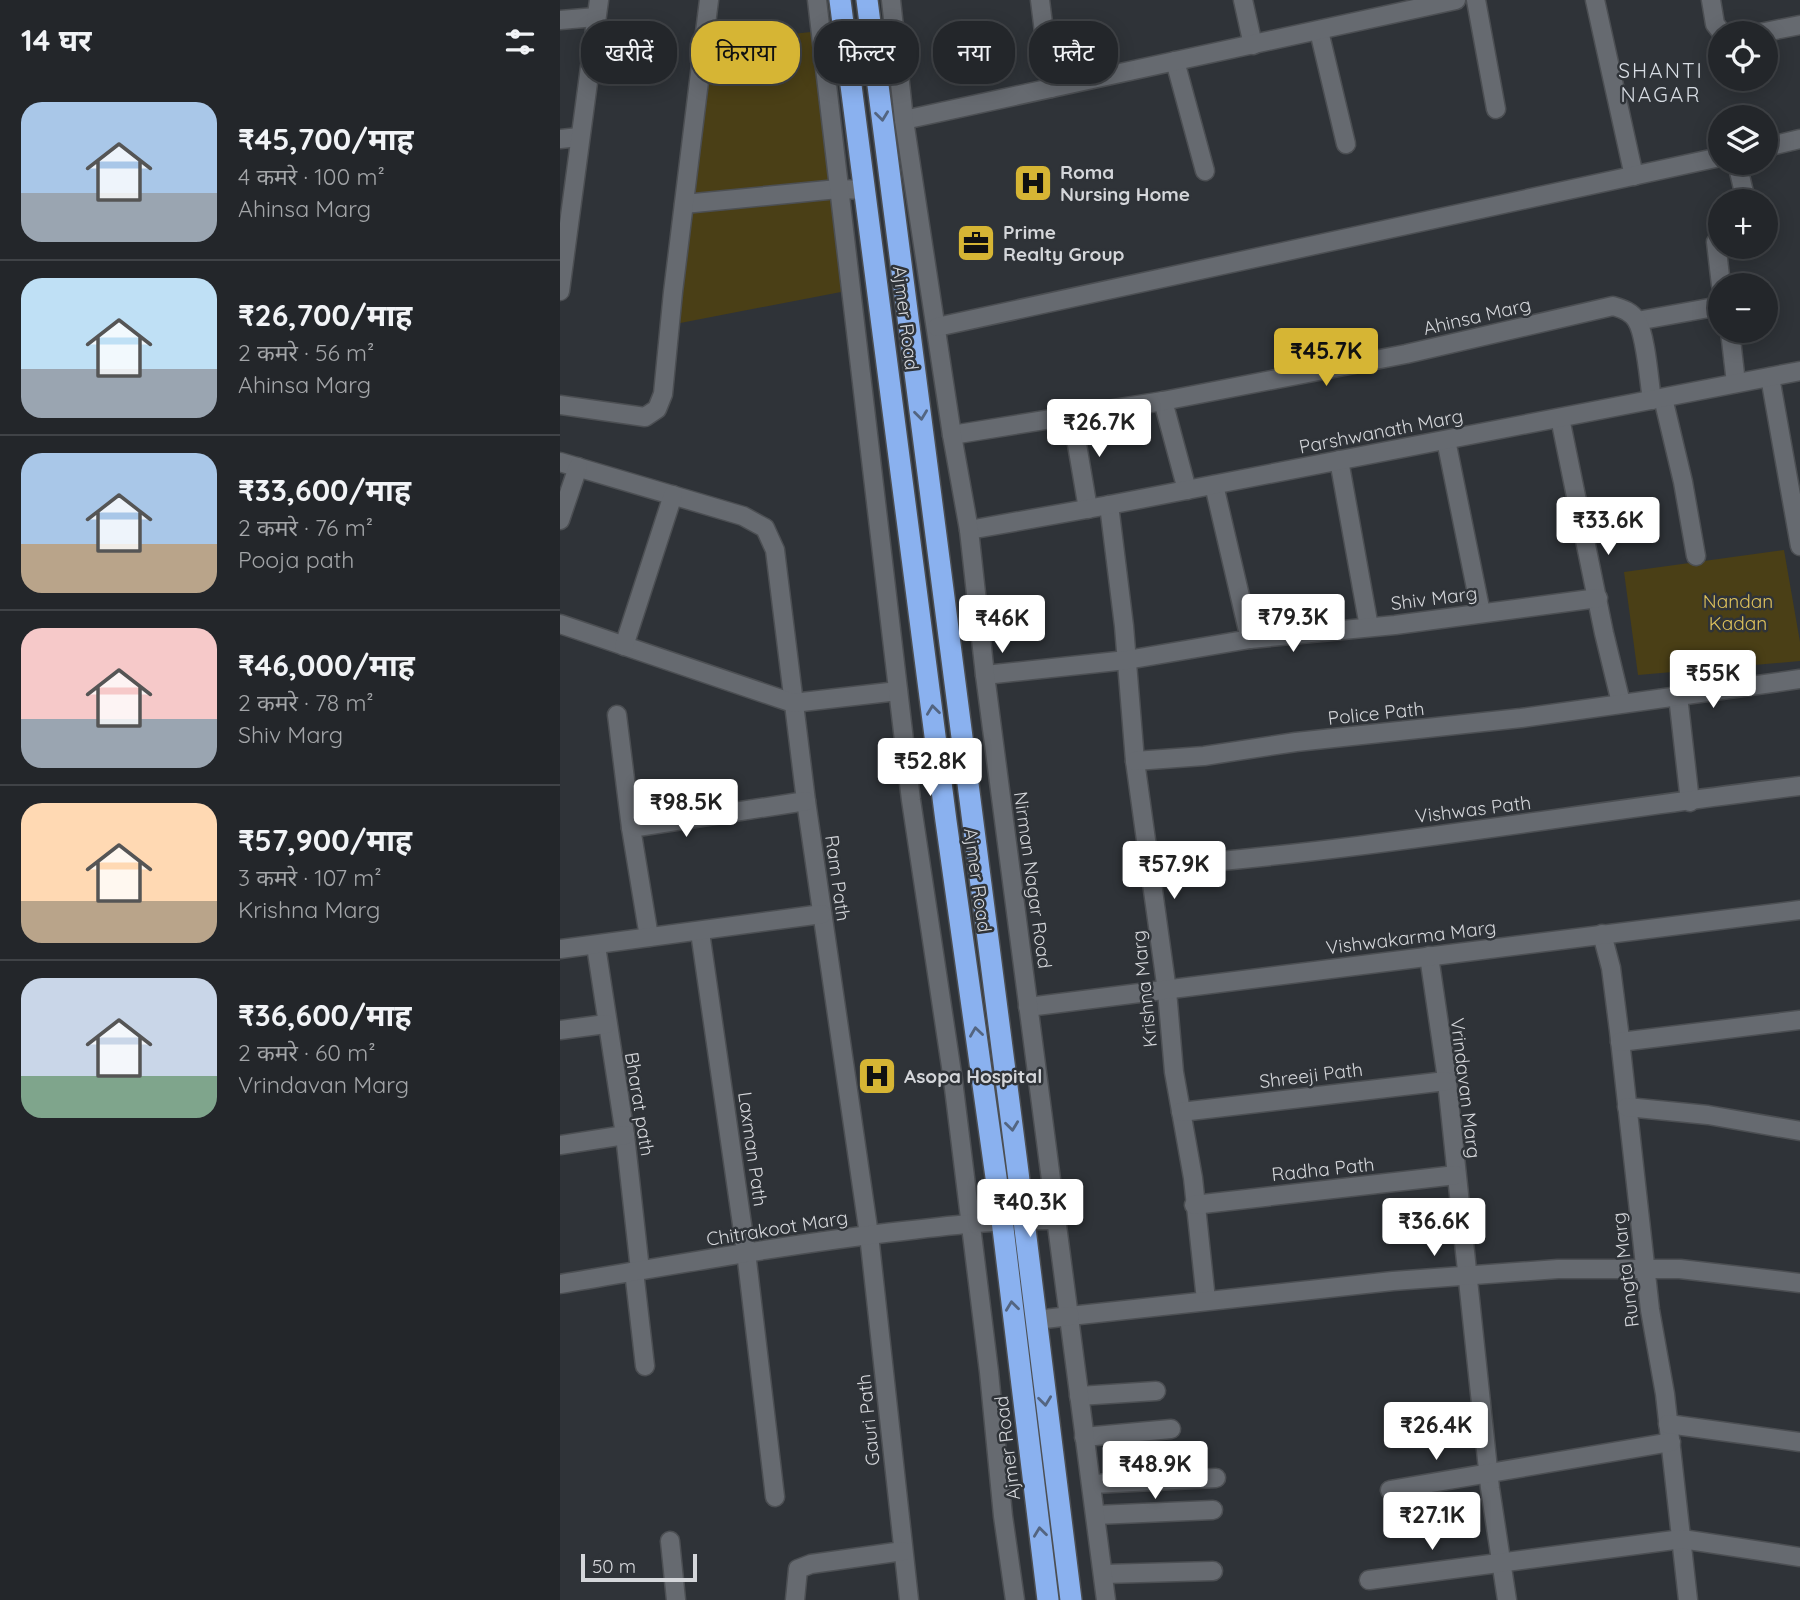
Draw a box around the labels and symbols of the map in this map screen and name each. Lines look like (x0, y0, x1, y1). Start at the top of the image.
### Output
district label: SHANTI NAGAR (1618, 57, 1704, 107)
one-way arrow (875, 110, 890, 122)
place label: Roma Nursing Home (1060, 160, 1190, 206)
hospital icon: Roma Nursing Home (1012, 162, 1054, 204)
place label: Prime Realty Group (1003, 220, 1125, 266)
office icon: Prime Realty Group (955, 222, 997, 264)
street label: Ajmer Road (888, 264, 924, 372)
street label: Ahinsa Marg (1421, 292, 1533, 340)
pin: ₹45.7K (1269, 328, 1383, 388)
pin: ₹26.7K (1042, 400, 1156, 459)
street label: Parshwanath Marg (1297, 403, 1465, 459)
one-way arrow (913, 409, 928, 421)
pin: ₹33.6K (1551, 498, 1665, 557)
street label: Shiv Marg (1389, 581, 1479, 615)
park label: Nandan Kadan (1703, 589, 1773, 635)
pin: ₹79.3K (1236, 594, 1350, 654)
pin: ₹46K (961, 596, 1043, 655)
pin: ₹55K (1672, 650, 1754, 710)
street label: Police Path (1327, 696, 1425, 730)
one-way arrow (925, 704, 940, 716)
pin: ₹52.8K (873, 738, 987, 798)
pin: ₹98.5K (629, 780, 743, 839)
street label: Nirman Nagar Road (1009, 790, 1057, 970)
street label: Vishwas Path (1414, 790, 1532, 828)
street label: Ajmer Road (959, 826, 997, 934)
street label: Ram Path (820, 833, 856, 923)
pin: ₹57.9K (1117, 842, 1231, 901)
street label: Vishwakarma Marg (1325, 915, 1497, 959)
street label: Krishna Marg (1126, 929, 1162, 1049)
street label: Vrindavan Marg (1445, 1016, 1487, 1160)
one-way arrow (968, 1026, 983, 1038)
street label: Bharat path (620, 1050, 660, 1158)
hospital icon: Asopa Hospital (856, 1055, 898, 1097)
street label: Shreeji Path (1258, 1057, 1364, 1093)
place label: Asopa Hospital (904, 1064, 1042, 1088)
street label: Laxman Path (733, 1090, 773, 1208)
one-way arrow (1005, 1121, 1020, 1132)
street label: Radha Path (1270, 1152, 1376, 1186)
pin: ₹40.3K (973, 1180, 1087, 1239)
pin: ₹36.6K (1377, 1198, 1491, 1258)
street label: Chitrakoot Marg (705, 1205, 849, 1251)
street label: Rungta Marg (1606, 1211, 1644, 1329)
one-way arrow (1005, 1301, 1020, 1312)
street label: Gauri Path (851, 1373, 885, 1467)
street label: Ajmer Road (989, 1394, 1025, 1502)
one-way arrow (1037, 1395, 1052, 1407)
pin: ₹26.4K (1379, 1402, 1493, 1462)
pin: ₹48.9K (1098, 1442, 1212, 1501)
pin: ₹27.1K (1375, 1492, 1489, 1552)
one-way arrow (1032, 1526, 1047, 1538)
scale bar (581, 1551, 696, 1583)

